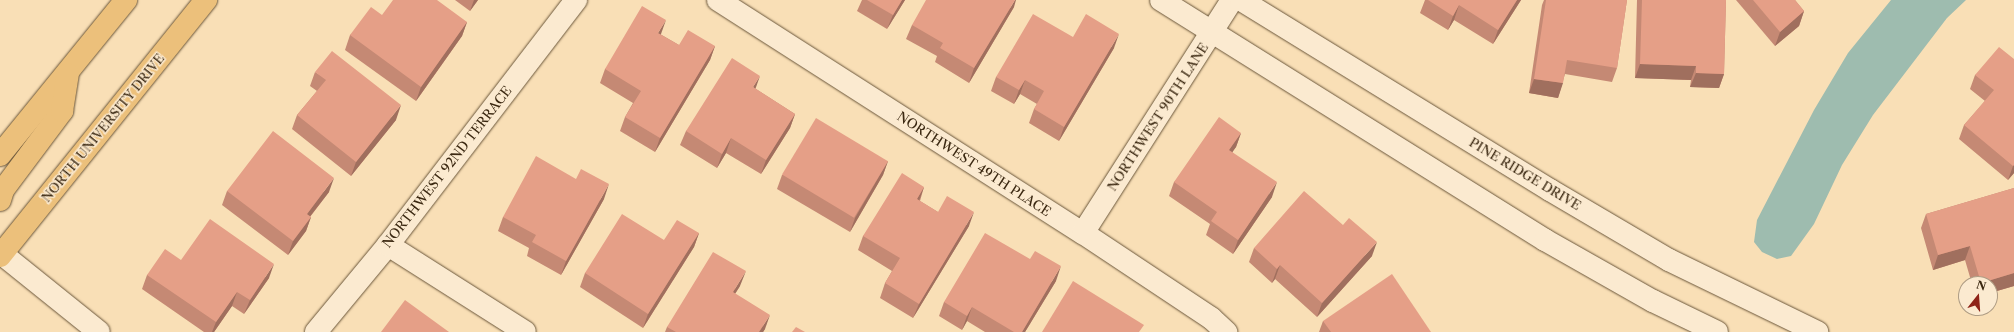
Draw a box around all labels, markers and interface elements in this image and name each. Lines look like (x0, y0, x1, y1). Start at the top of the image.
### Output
street label: NORTHWEST 90TH LANE (1104, 40, 1212, 194)
street label: NORTH UNIVERSITY DRIVE (38, 51, 168, 205)
street label: NORTHWEST 92ND TERRACE (379, 83, 515, 251)
street label: NORTHWEST 49TH PLACE (894, 108, 1054, 220)
street label: PINE RIDGE DRIVE (1466, 134, 1584, 214)
north arrow (1958, 276, 1998, 316)
text: N (1975, 277, 1988, 294)

